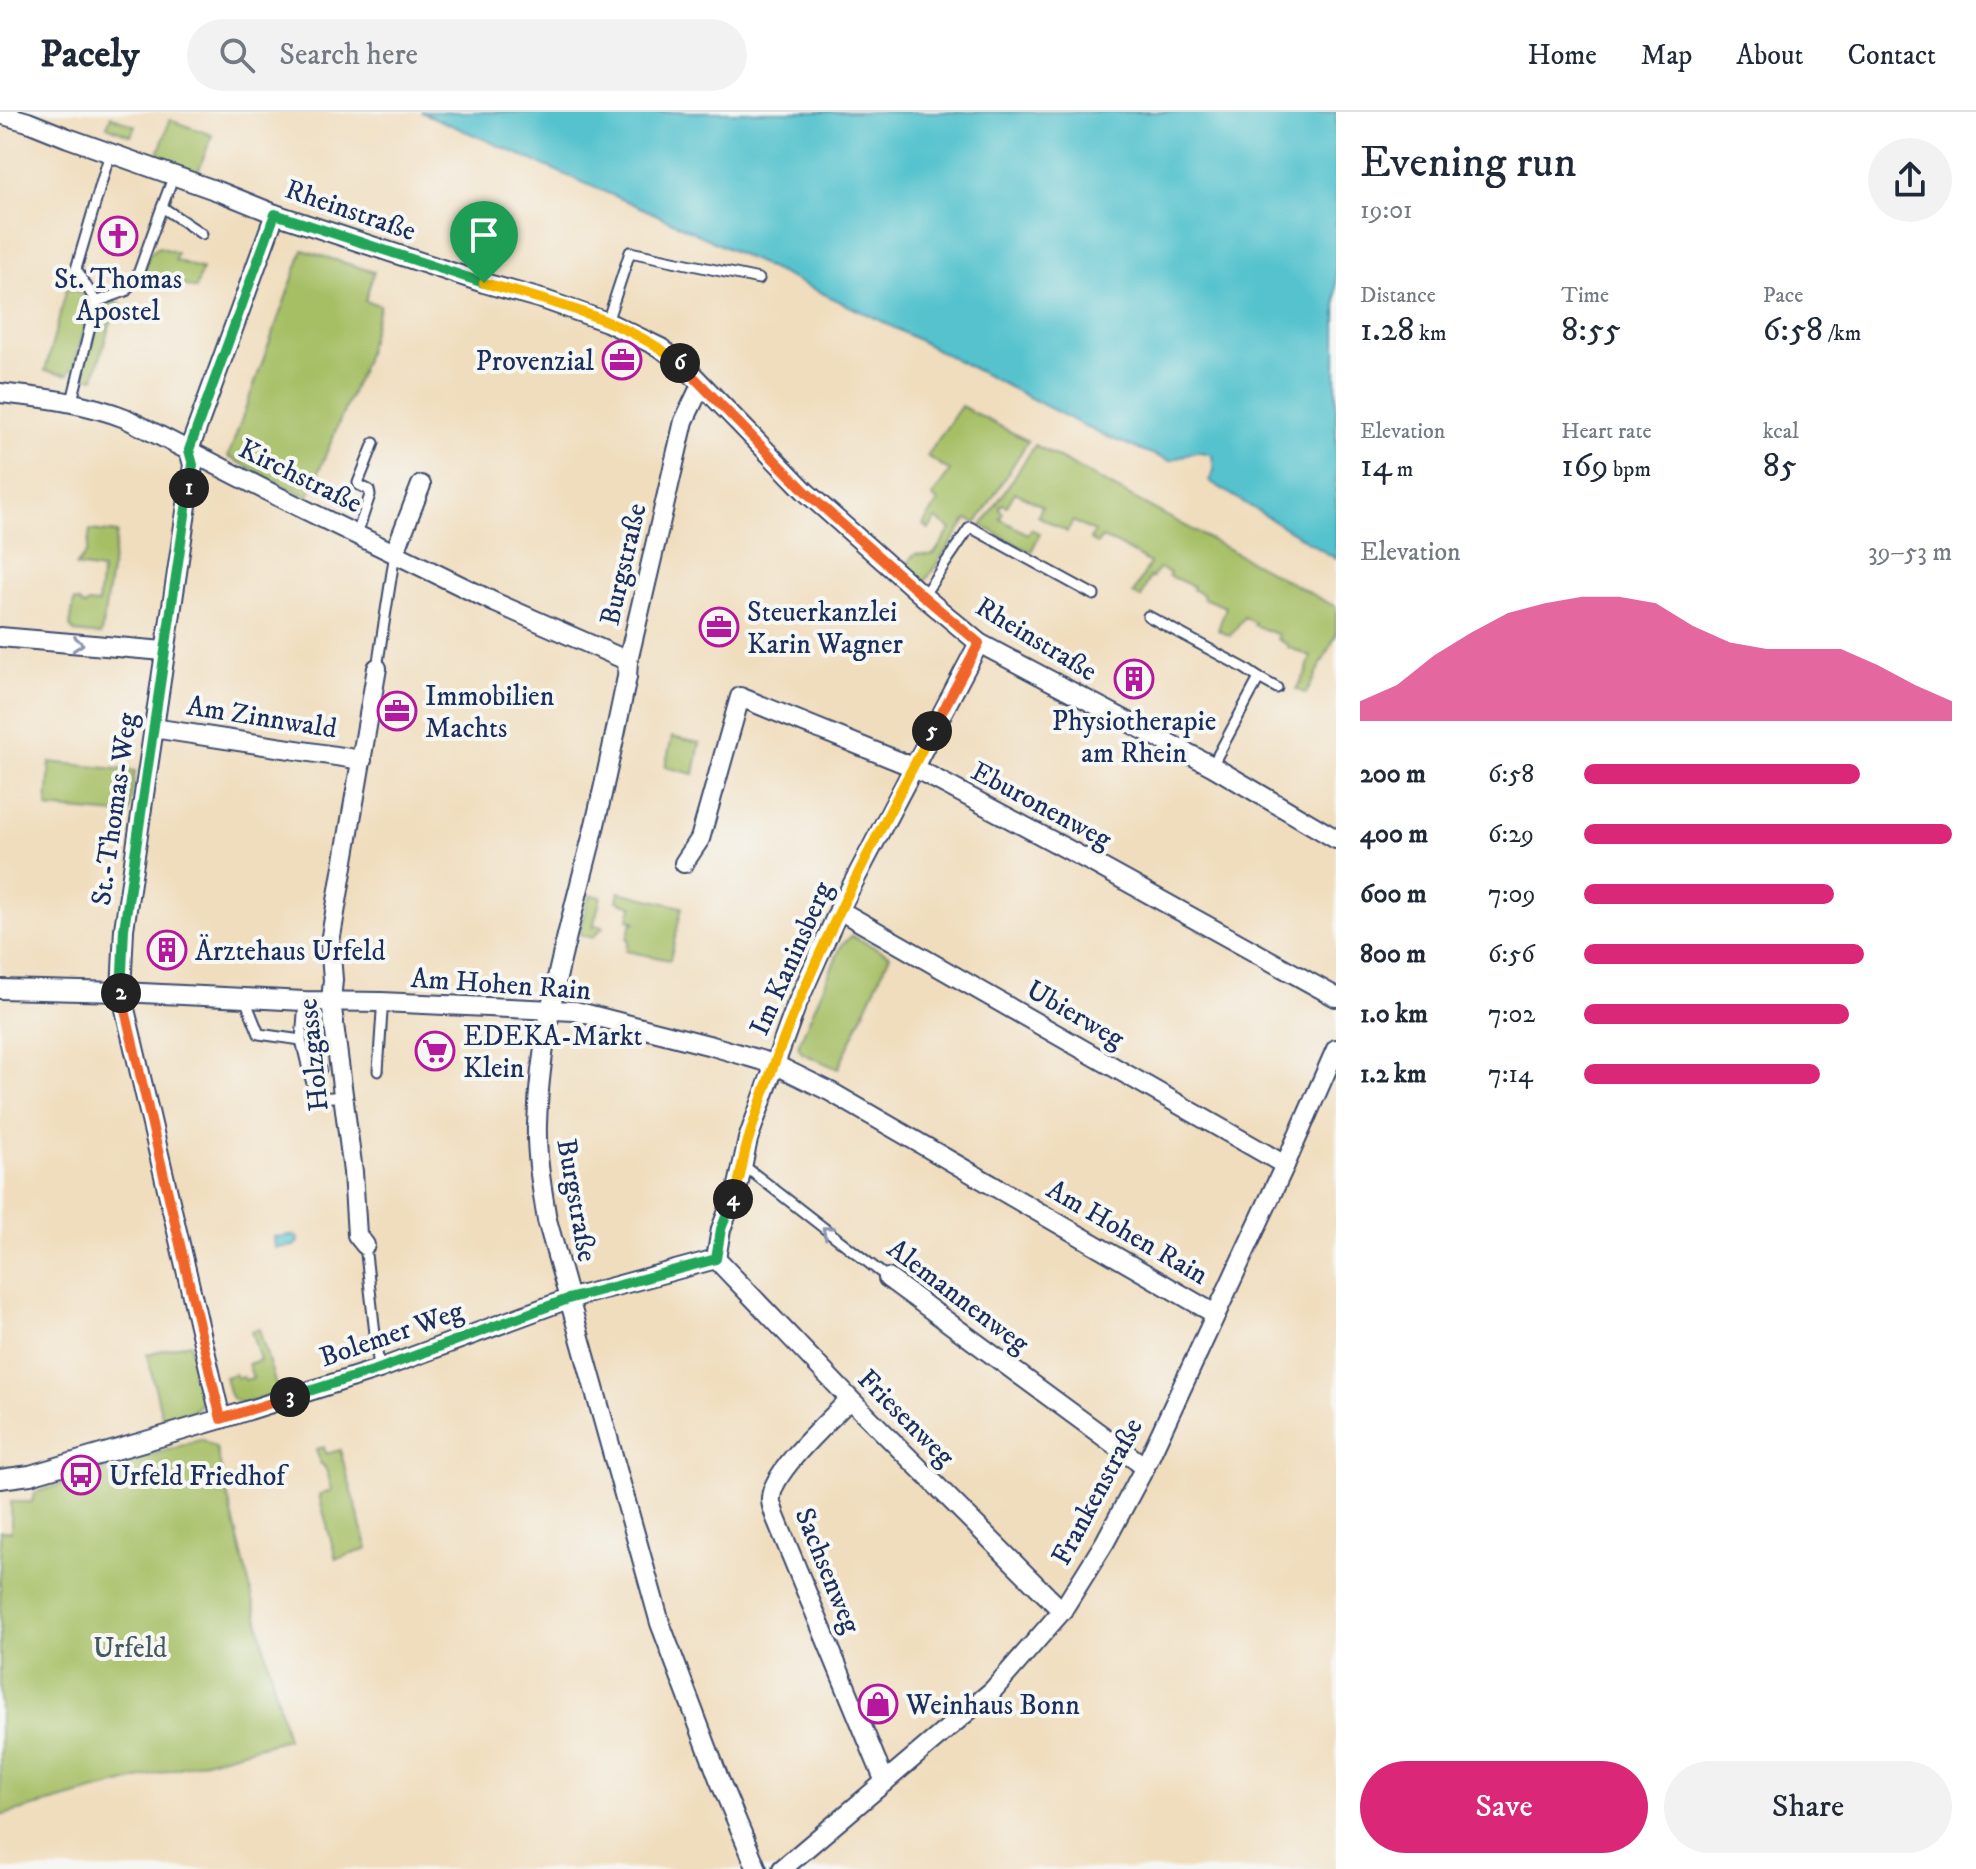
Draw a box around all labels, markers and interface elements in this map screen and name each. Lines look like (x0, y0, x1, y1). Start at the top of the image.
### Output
search box (187, 19, 747, 91)
text: Pacely (40, 31, 139, 79)
icon: search (215, 33, 259, 77)
text: Search here (279, 37, 418, 74)
text: Home (1528, 38, 1597, 73)
text: Map (1641, 38, 1692, 73)
text: About (1736, 38, 1803, 73)
text: Contact (1847, 38, 1936, 73)
text: Evening run (1360, 136, 1577, 191)
button: share (1868, 138, 1952, 222)
street label: Rheinstraße (281, 172, 420, 249)
text: 19:01 (1360, 194, 1413, 227)
pin (450, 201, 518, 283)
icon: arrive (462, 213, 506, 257)
church icon: St. Thomas Apostel (97, 215, 139, 257)
place label: St. Thomas Apostel (54, 262, 182, 329)
text: Distance (1360, 282, 1436, 309)
text: Time (1561, 282, 1609, 309)
text: Pace (1763, 282, 1803, 309)
text: 1.28 (1360, 309, 1414, 351)
text: 8:55 (1561, 309, 1621, 351)
text: 6:58 (1763, 309, 1823, 351)
text: km (1414, 320, 1446, 347)
text: /km (1823, 320, 1861, 347)
office icon: Provenzial (601, 339, 643, 381)
pin: 6 (660, 343, 700, 383)
place label: Provenzial (476, 344, 595, 379)
text: 6 (674, 349, 686, 376)
text: Elevation (1360, 418, 1445, 445)
text: Heart rate (1561, 418, 1652, 445)
text: kcal (1763, 418, 1799, 445)
street label: Kirchstraße (233, 431, 368, 521)
text: 14 (1360, 445, 1392, 487)
text: 169 (1561, 445, 1608, 487)
text: 85 (1763, 445, 1797, 487)
text: m (1392, 456, 1413, 483)
text: bpm (1608, 456, 1651, 483)
pin: 1 (169, 468, 209, 508)
text: 1 (185, 474, 193, 501)
street label: Burgstraße (592, 500, 655, 629)
text: Elevation (1360, 536, 1461, 569)
text: 39–53 m (1868, 536, 1952, 569)
street label: Rheinstraße (969, 589, 1103, 689)
place label: Steuerkanzlei Karin Wagner (747, 595, 903, 662)
office icon: Steuerkanzlei Karin Wagner (698, 606, 740, 648)
one-way arrow (72, 635, 85, 652)
building icon: Physiotherapie am Rhein (1113, 658, 1155, 700)
place label: Immobilien Machts (425, 679, 555, 746)
street label: Am Zinnwald (184, 688, 339, 747)
office icon: Immobilien Machts (376, 690, 418, 732)
place label: Physiotherapie am Rhein (1052, 704, 1216, 771)
street label: St.-Thomas-Weg (84, 710, 145, 908)
pin: 5 (912, 711, 952, 751)
text: 5 (927, 717, 937, 744)
street label: Eburonenweg (965, 754, 1118, 857)
text: 200 m (1360, 758, 1426, 791)
text: 6:58 (1488, 758, 1534, 791)
text: 400 m (1360, 818, 1428, 851)
text: 6:29 (1488, 818, 1534, 851)
street label: Im Kaninsberg (742, 876, 841, 1041)
text: 600 m (1360, 878, 1427, 911)
text: 7:09 (1488, 878, 1535, 911)
building icon: Ärztehaus Urfeld (146, 929, 188, 971)
place label: Ärztehaus Urfeld (195, 934, 386, 969)
text: 800 m (1360, 938, 1426, 971)
text: 6:56 (1488, 938, 1535, 971)
street label: Am Hohen Rain (410, 961, 593, 1008)
street label: Ubierweg (1020, 972, 1131, 1056)
pin: 2 (101, 973, 141, 1013)
text: 2 (116, 979, 126, 1006)
street label: Holzgasse (290, 997, 337, 1113)
text: 1.0 km (1360, 998, 1428, 1031)
text: 7:02 (1488, 998, 1535, 1031)
place label: EDEKA-Markt Klein (463, 1019, 643, 1086)
supermarket icon: EDEKA-Markt Klein (414, 1030, 456, 1072)
text: 1.2 km (1360, 1058, 1426, 1091)
text: 7:14 (1488, 1058, 1533, 1091)
street label: Burgstraße (548, 1136, 605, 1265)
street label: Am Hohen Rain (1040, 1172, 1215, 1293)
pin: 4 (713, 1179, 753, 1219)
text: 4 (727, 1185, 739, 1212)
one-way arrow (821, 1226, 836, 1240)
street label: Alemannenweg (880, 1231, 1036, 1361)
street label: Bolemer Weg (315, 1293, 468, 1375)
street label: Friesenweg (850, 1362, 962, 1474)
pin: 3 (270, 1377, 310, 1417)
text: 3 (286, 1383, 294, 1410)
street label: Frankenstraße (1044, 1412, 1151, 1571)
bus stop icon: Urfeld Friedhof (60, 1454, 102, 1496)
place label: Urfeld Friedhof (109, 1459, 289, 1494)
street label: Sachsenweg (787, 1503, 869, 1639)
park label: Urfeld (93, 1631, 167, 1666)
shop icon: Weinhaus Bonn (857, 1683, 899, 1725)
place label: Weinhaus Bonn (905, 1688, 1080, 1723)
button: Save (1360, 1761, 1648, 1853)
button: Share (1664, 1761, 1952, 1853)

